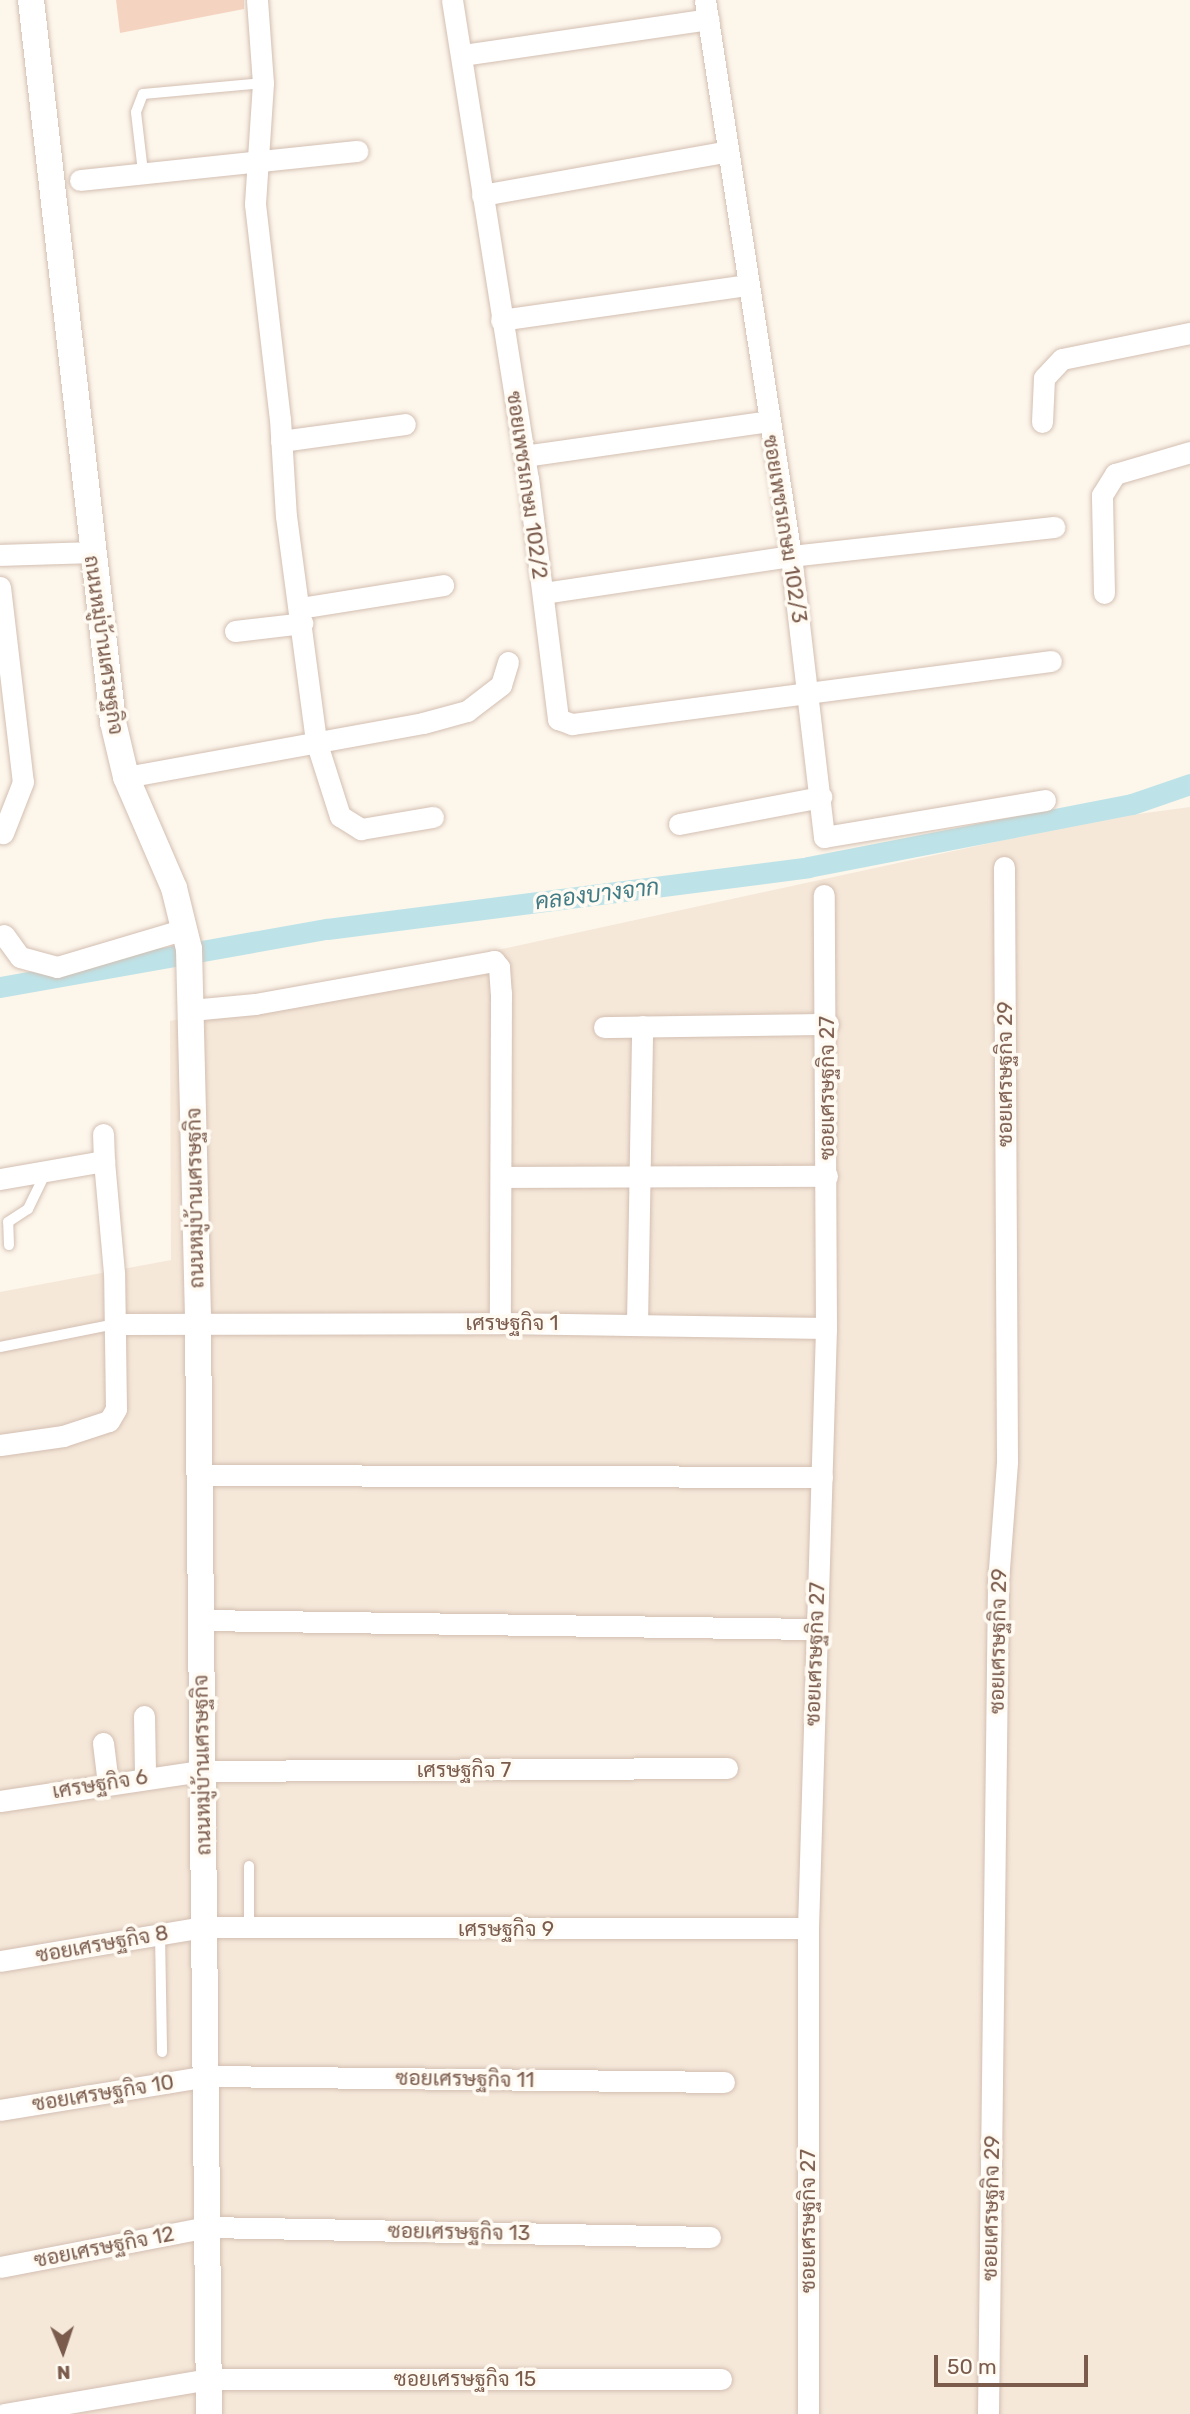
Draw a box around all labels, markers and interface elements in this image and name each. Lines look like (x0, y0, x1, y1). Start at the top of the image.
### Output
street label: ซอยเพชรเกษม 102/2 (501, 389, 553, 581)
street label: ซอยเพชรเกษม 102/3 (758, 433, 812, 625)
street label: ถนนหมู่บ้านเศรษฐกิจ (79, 554, 129, 736)
water label: คลองบางจาก (533, 873, 661, 915)
street label: ซอยเศรษฐกิจ 29 (992, 1001, 1018, 1147)
street label: ซอยเศรษฐกิจ 27 (814, 1016, 840, 1160)
street label: ถนนหมู่บ้านเศรษฐกิจ (181, 1107, 209, 1289)
street label: เศรษฐกิจ 1 (466, 1310, 558, 1336)
street label: ซอยเศรษฐกิจ 29 (984, 1568, 1012, 1714)
street label: ซอยเศรษฐกิจ 27 (800, 1582, 830, 1726)
street label: ถนนหมู่บ้านเศรษฐกิจ (188, 1674, 216, 1856)
street label: เศรษฐกิจ 7 (417, 1757, 511, 1783)
street label: เศรษฐกิจ 6 (50, 1764, 150, 1804)
street label: เศรษฐกิจ 9 (458, 1916, 554, 1942)
street label: ซอยเศรษฐกิจ 8 (34, 1920, 170, 1968)
street label: ซอยเศรษฐกิจ 11 (395, 2065, 535, 2093)
street label: ซอยเศรษฐกิจ 10 (30, 2069, 176, 2117)
street label: ซอยเศรษฐกิจ 29 (977, 2135, 1005, 2281)
street label: ซอยเศรษฐกิจ 27 (795, 2149, 821, 2293)
street label: ซอยเศรษฐกิจ 13 (387, 2218, 531, 2246)
street label: ซอยเศรษฐกิจ 12 (32, 2221, 176, 2273)
north arrow (28, 2316, 98, 2386)
scale bar (938, 2340, 1092, 2384)
text: 50 m (947, 2354, 997, 2379)
text: N (57, 2361, 71, 2384)
street label: ซอยเศรษฐกิจ 15 (394, 2366, 536, 2392)

